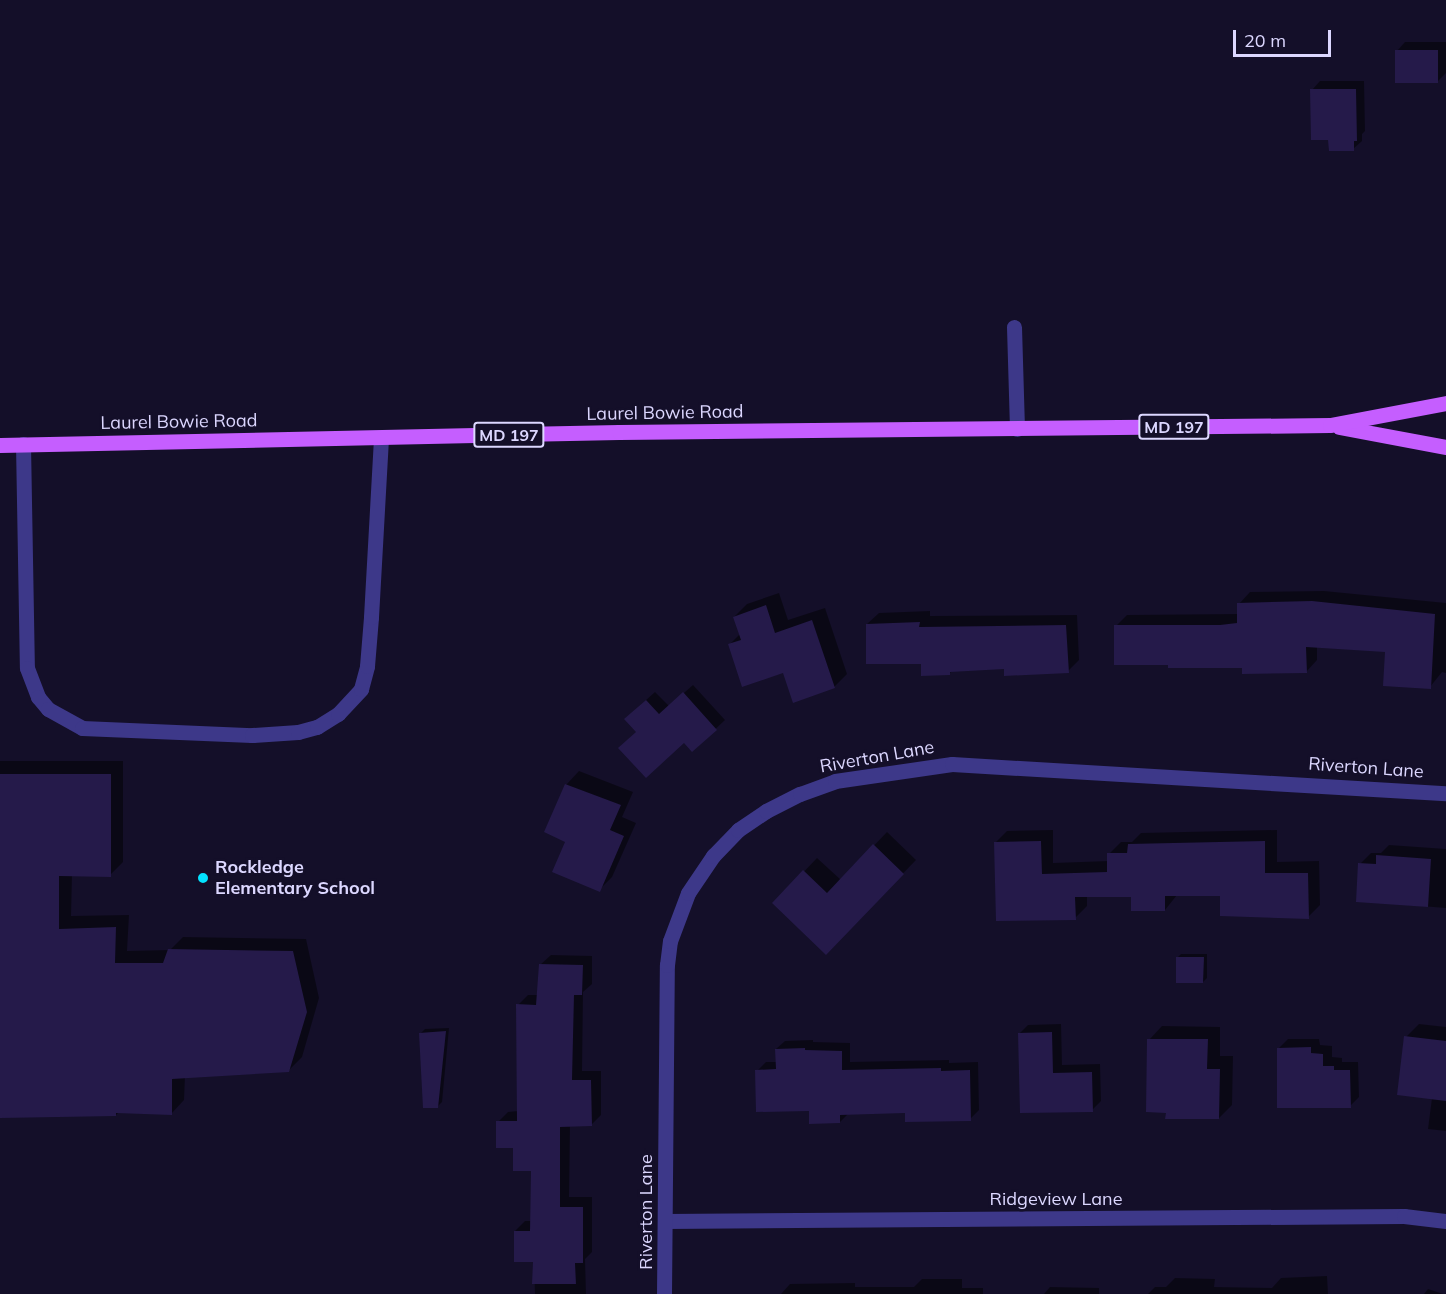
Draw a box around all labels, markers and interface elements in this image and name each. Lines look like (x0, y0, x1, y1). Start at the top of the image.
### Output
scale bar (1236, 18, 1334, 56)
text: 20 m (1244, 29, 1286, 52)
street label: Laurel Bowie Road (586, 401, 744, 425)
street label: Laurel Bowie Road (100, 410, 258, 434)
road number: MD 197 (1138, 414, 1210, 440)
road number: MD 197 (473, 422, 545, 448)
street label: Riverton Lane (818, 736, 936, 778)
street label: Riverton Lane (1308, 753, 1424, 783)
place label: Rockledge Elementary School (215, 857, 375, 900)
marker: Rockledge Elementary School (196, 871, 210, 885)
street label: Riverton Lane (635, 1154, 657, 1270)
street label: Ridgeview Lane (990, 1188, 1122, 1210)

